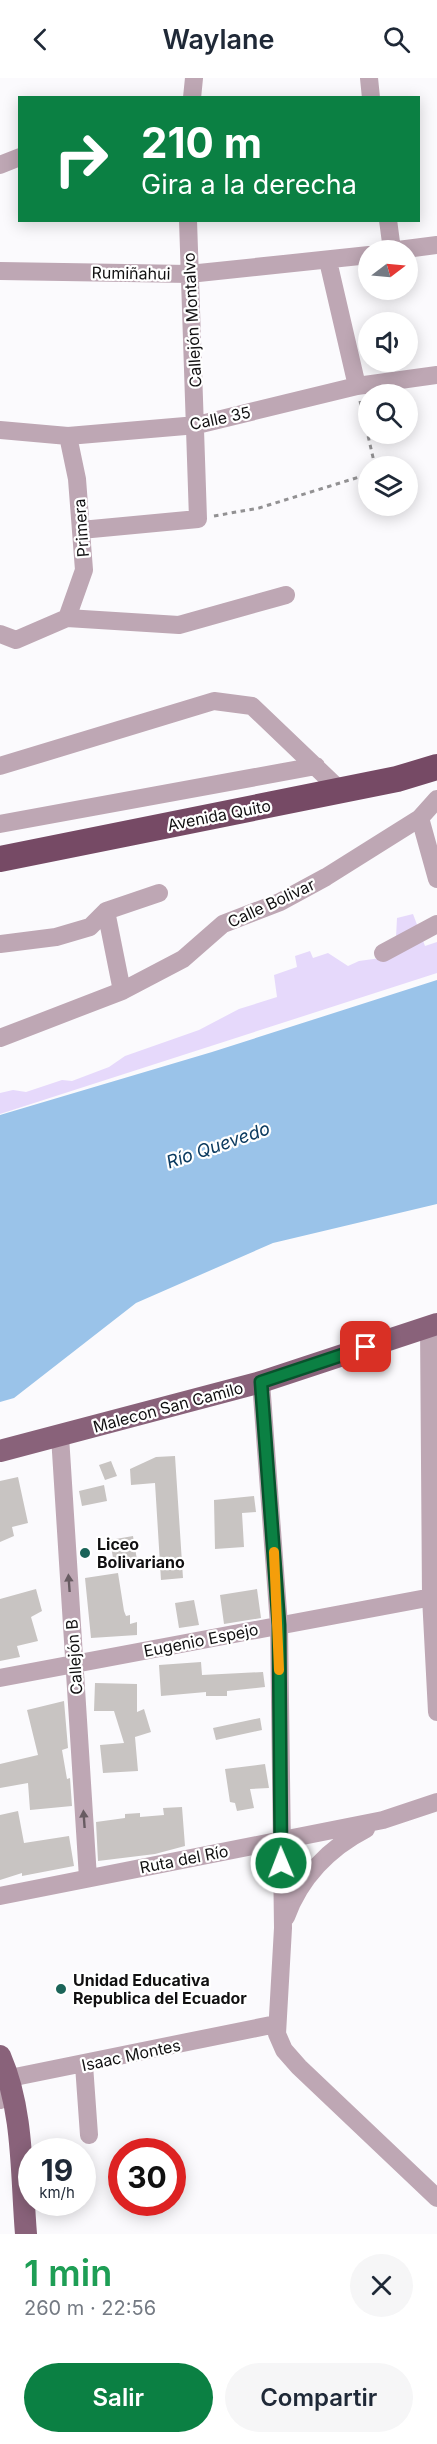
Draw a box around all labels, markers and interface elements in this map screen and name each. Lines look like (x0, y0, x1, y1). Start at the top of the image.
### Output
icon: back (24, 23, 57, 56)
text: Waylane (162, 23, 275, 56)
icon: search (380, 23, 413, 56)
text: 210 m (141, 117, 262, 168)
icon: right (42, 120, 120, 198)
text: Gira a la derecha (141, 168, 357, 201)
north arrow (358, 240, 418, 300)
map controls (358, 240, 418, 516)
street label: Callejón Montalvo (178, 252, 206, 388)
street label: Rumiñahui (91, 262, 171, 284)
button: sound (358, 312, 418, 372)
button: search (358, 384, 418, 444)
street label: Calle 35 (188, 402, 252, 434)
button: layers (358, 456, 418, 516)
street label: Primera (69, 498, 93, 558)
street label: Avenida Quito (166, 795, 272, 835)
street label: Calle Bolivar (224, 874, 318, 932)
water label: Río Quevedo (163, 1117, 273, 1173)
pin (340, 1321, 391, 1372)
icon: arrive (349, 1330, 382, 1363)
street label: Malecon San Camilo (91, 1377, 245, 1437)
place label: Liceo Bolivariano (97, 1534, 185, 1572)
marker: Liceo Bolivariano (78, 1546, 92, 1560)
one-way arrow (64, 1573, 74, 1592)
street label: Callejón B (61, 1619, 87, 1695)
street label: Eugenio Espejo (142, 1619, 260, 1661)
one-way arrow (79, 1810, 89, 1829)
position arrow (249, 1831, 313, 1895)
street label: Ruta del Río (138, 1841, 230, 1877)
place label: Unidad Educativa Republica del Ecuador (73, 1970, 247, 2008)
marker: Unidad Educativa Republica del Ecuador (54, 1982, 68, 1996)
street label: Isaac Montes (80, 2035, 182, 2075)
speed limit sign: 30 (108, 2138, 186, 2216)
text: 19 (41, 2152, 73, 2188)
text: km/h (39, 2183, 75, 2202)
text: 1 min (24, 2251, 112, 2295)
button: close (350, 2254, 413, 2317)
text: 260 m · 22:56 (24, 2296, 156, 2320)
button: Salir (24, 2363, 213, 2432)
button: Compartir (225, 2363, 413, 2432)

